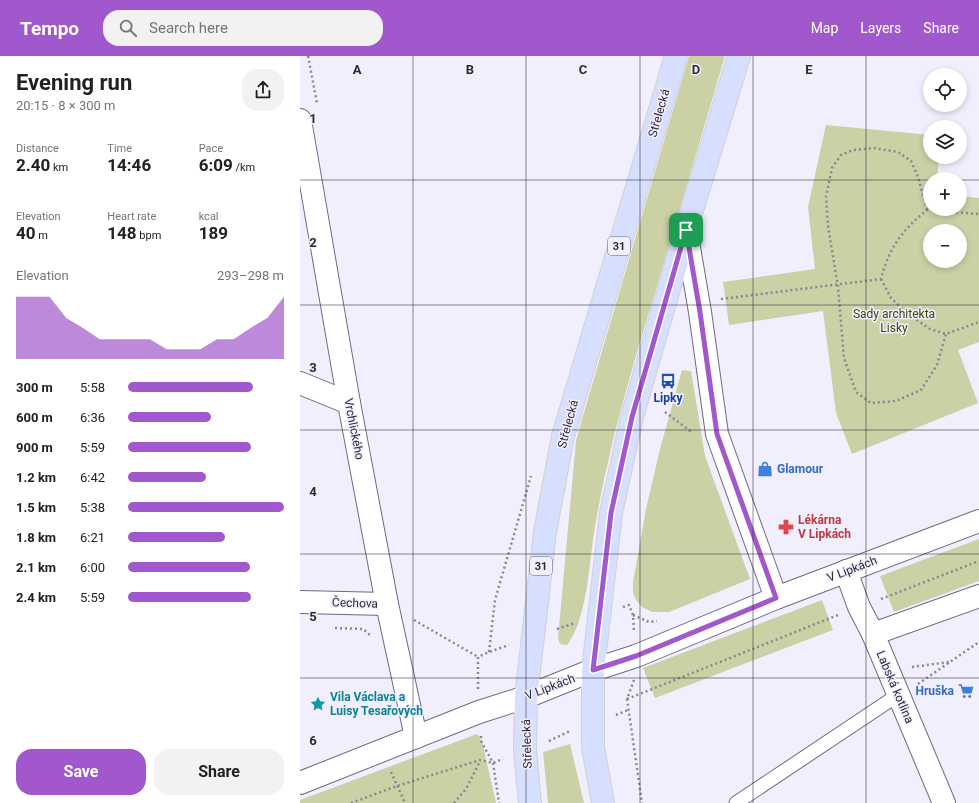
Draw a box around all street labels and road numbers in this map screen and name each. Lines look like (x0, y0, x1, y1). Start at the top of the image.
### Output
street label: Střelecká (645, 87, 673, 139)
road number: 31 (608, 237, 630, 255)
street label: Vrchlického (341, 397, 367, 461)
street label: Střelecká (555, 398, 581, 450)
street label: V Lipkách (825, 553, 879, 585)
road number: 31 (530, 557, 552, 575)
street label: Čechova (332, 594, 378, 611)
street label: Labská kotlina (873, 649, 917, 725)
street label: V Lipkách (523, 671, 577, 703)
street label: Střelecká (519, 719, 535, 769)

